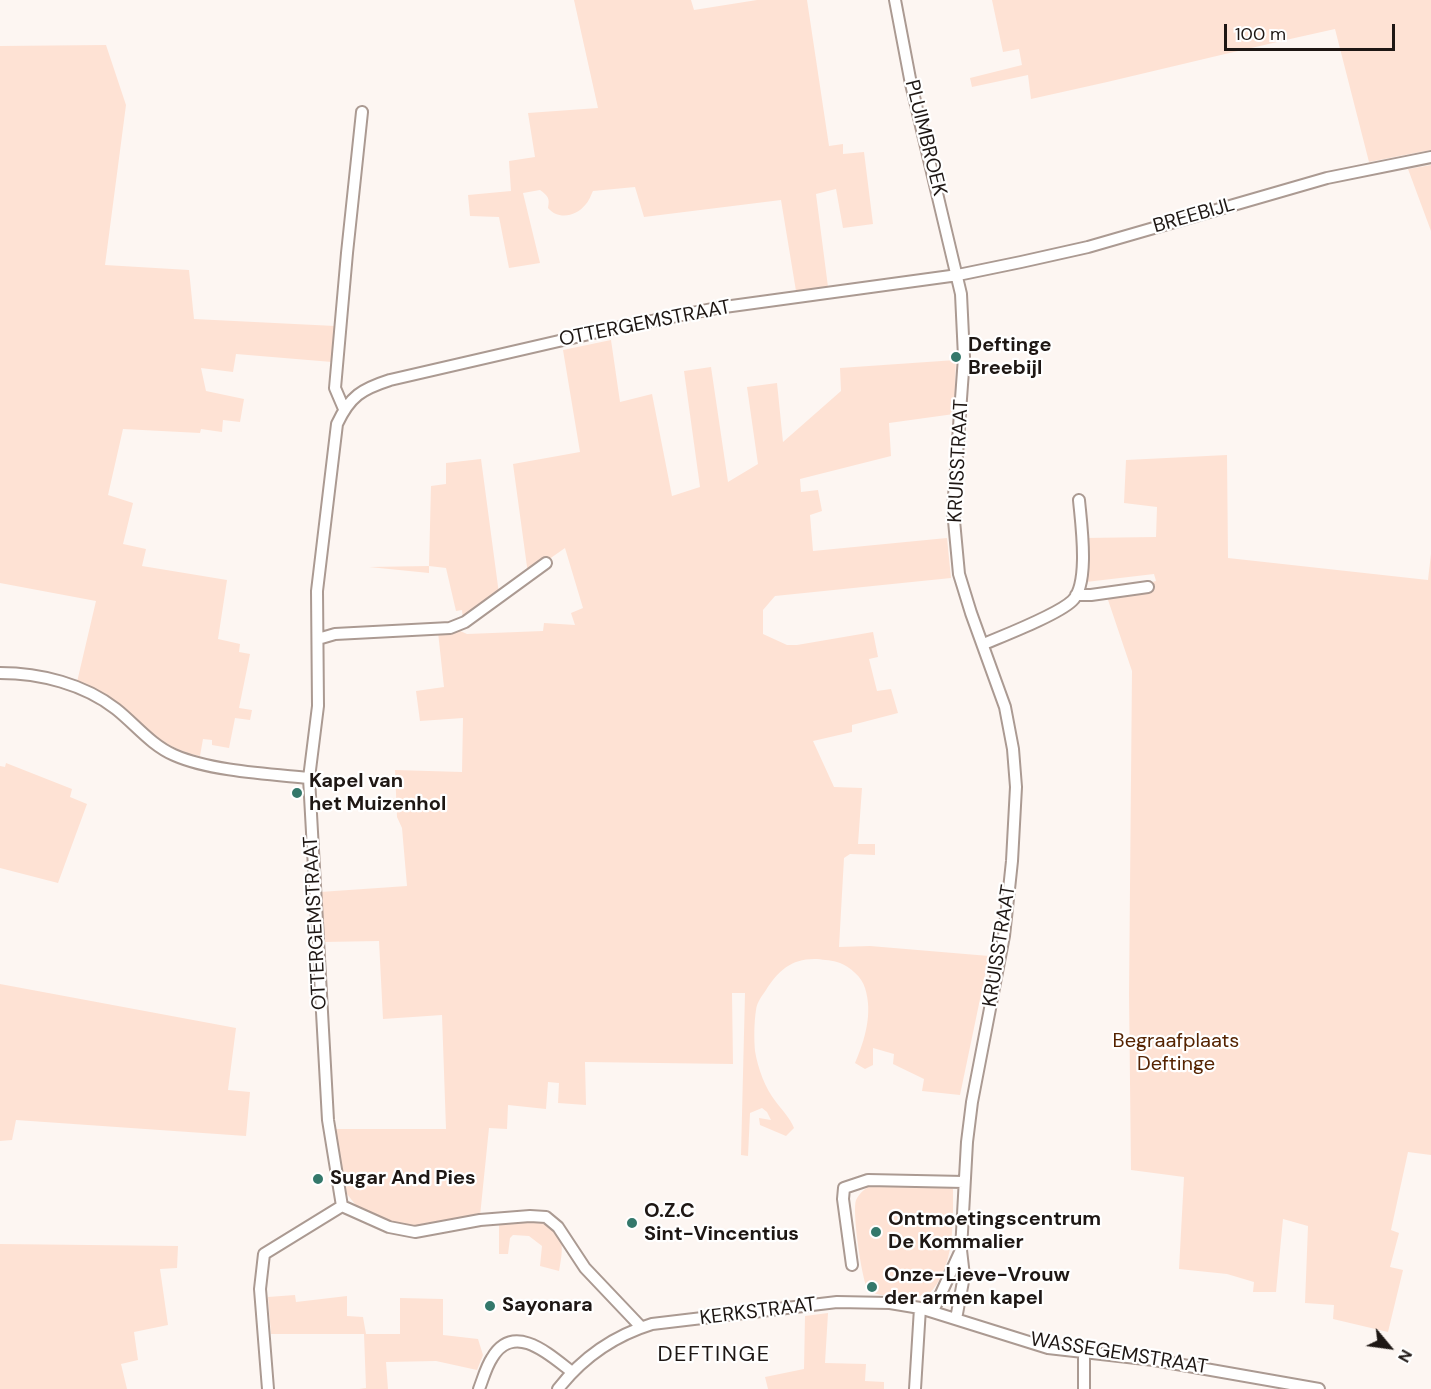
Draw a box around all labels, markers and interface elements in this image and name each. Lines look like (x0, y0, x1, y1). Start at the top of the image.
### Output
scale bar (1227, 12, 1398, 50)
text: 100 m (1235, 22, 1286, 46)
street label: PLUIMBROEK (899, 78, 951, 198)
street label: BREEBIJL (1150, 193, 1238, 239)
street label: OTTERGEMSTRAAT (557, 296, 733, 352)
place label: Deftinge Breebijl (968, 334, 1052, 381)
marker: Deftinge Breebijl (949, 350, 963, 364)
street label: KRUISSTRAAT (944, 399, 974, 523)
place label: Kapel van het Muizenhol (309, 770, 446, 817)
marker: Kapel van het Muizenhol (290, 786, 304, 800)
street label: OTTERGEMSTRAAT (299, 835, 333, 1011)
street label: KRUISSTRAAT (978, 883, 1022, 1009)
park label: Begraafplaats Deftinge (1113, 1030, 1239, 1077)
place label: Sugar And Pies (330, 1167, 476, 1191)
marker: Sugar And Pies (311, 1172, 325, 1186)
place label: O.Z.C Sint-Vincentius (644, 1200, 799, 1247)
place label: Ontmoetingscentrum De Kommalier (888, 1208, 1101, 1255)
marker: O.Z.C Sint-Vincentius (625, 1216, 639, 1230)
marker: Ontmoetingscentrum De Kommalier (869, 1225, 883, 1239)
place label: Onze-Lieve-Vrouw der armen kapel (884, 1264, 1070, 1311)
marker: Onze-Lieve-Vrouw der armen kapel (865, 1280, 879, 1294)
street label: KERKSTRAAT (698, 1293, 818, 1331)
place label: Sayonara (502, 1294, 593, 1318)
marker: Sayonara (483, 1299, 497, 1313)
north arrow (1359, 1317, 1419, 1377)
street label: WASSEGEMSTRAAT (1028, 1328, 1210, 1380)
district label: DEFTINGE (657, 1342, 771, 1368)
text: N (1393, 1346, 1417, 1366)

